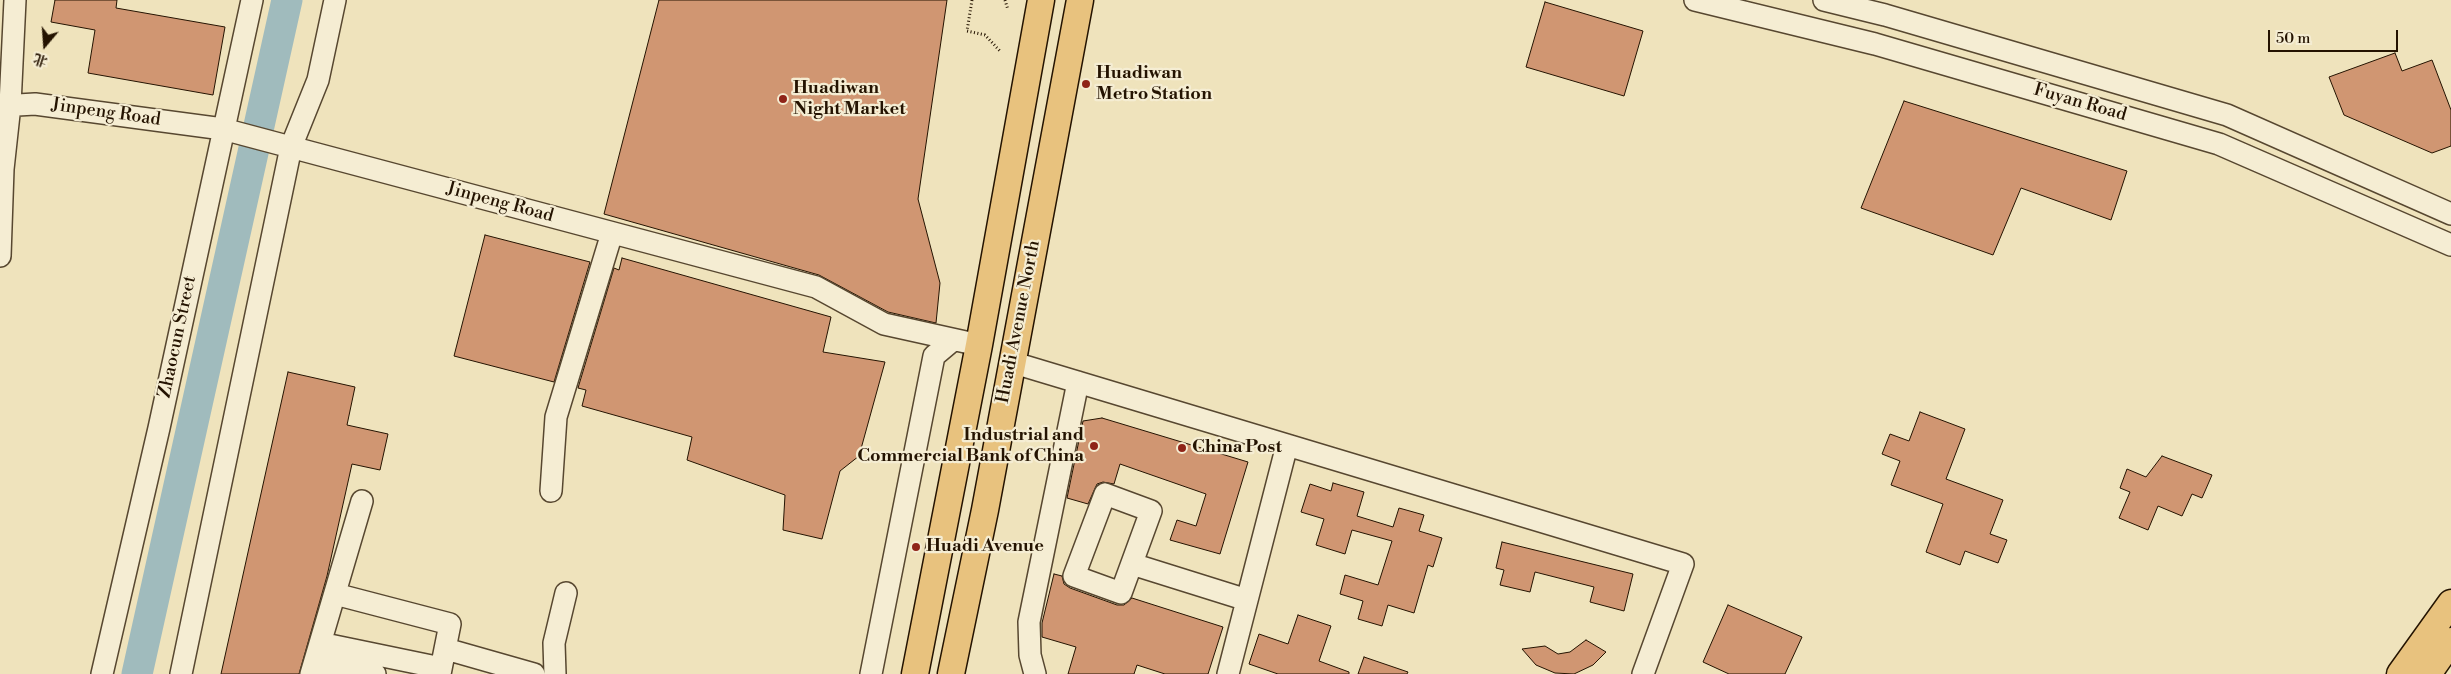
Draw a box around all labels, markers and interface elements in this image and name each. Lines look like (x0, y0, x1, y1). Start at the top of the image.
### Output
north arrow (20, 20, 70, 70)
scale bar (2271, 20, 2401, 52)
text: 50 m (2276, 29, 2310, 48)
text: 北 (31, 49, 50, 70)
place label: Huadiwan Metro Station (1096, 63, 1212, 106)
place label: Huadiwan Night Market (793, 78, 906, 120)
marker: Huadiwan Metro Station (1080, 78, 1092, 90)
street label: Fuyan Road (2031, 79, 2129, 127)
marker: Huadiwan Night Market (777, 93, 789, 105)
street label: Jinpeng Road (50, 95, 162, 131)
street label: Jinpeng Road (444, 178, 556, 228)
street label: Huadi Avenue North (993, 239, 1045, 405)
street label: Zhaocun Street (155, 274, 201, 400)
place label: Industrial and Commercial Bank of China (857, 425, 1084, 468)
place label: China Post (1192, 437, 1282, 459)
marker: Industrial and Commercial Bank of China (1088, 440, 1100, 452)
marker: China Post (1176, 442, 1188, 454)
place label: Huadi Avenue (926, 536, 1044, 558)
marker: Huadi Avenue (910, 541, 922, 553)

